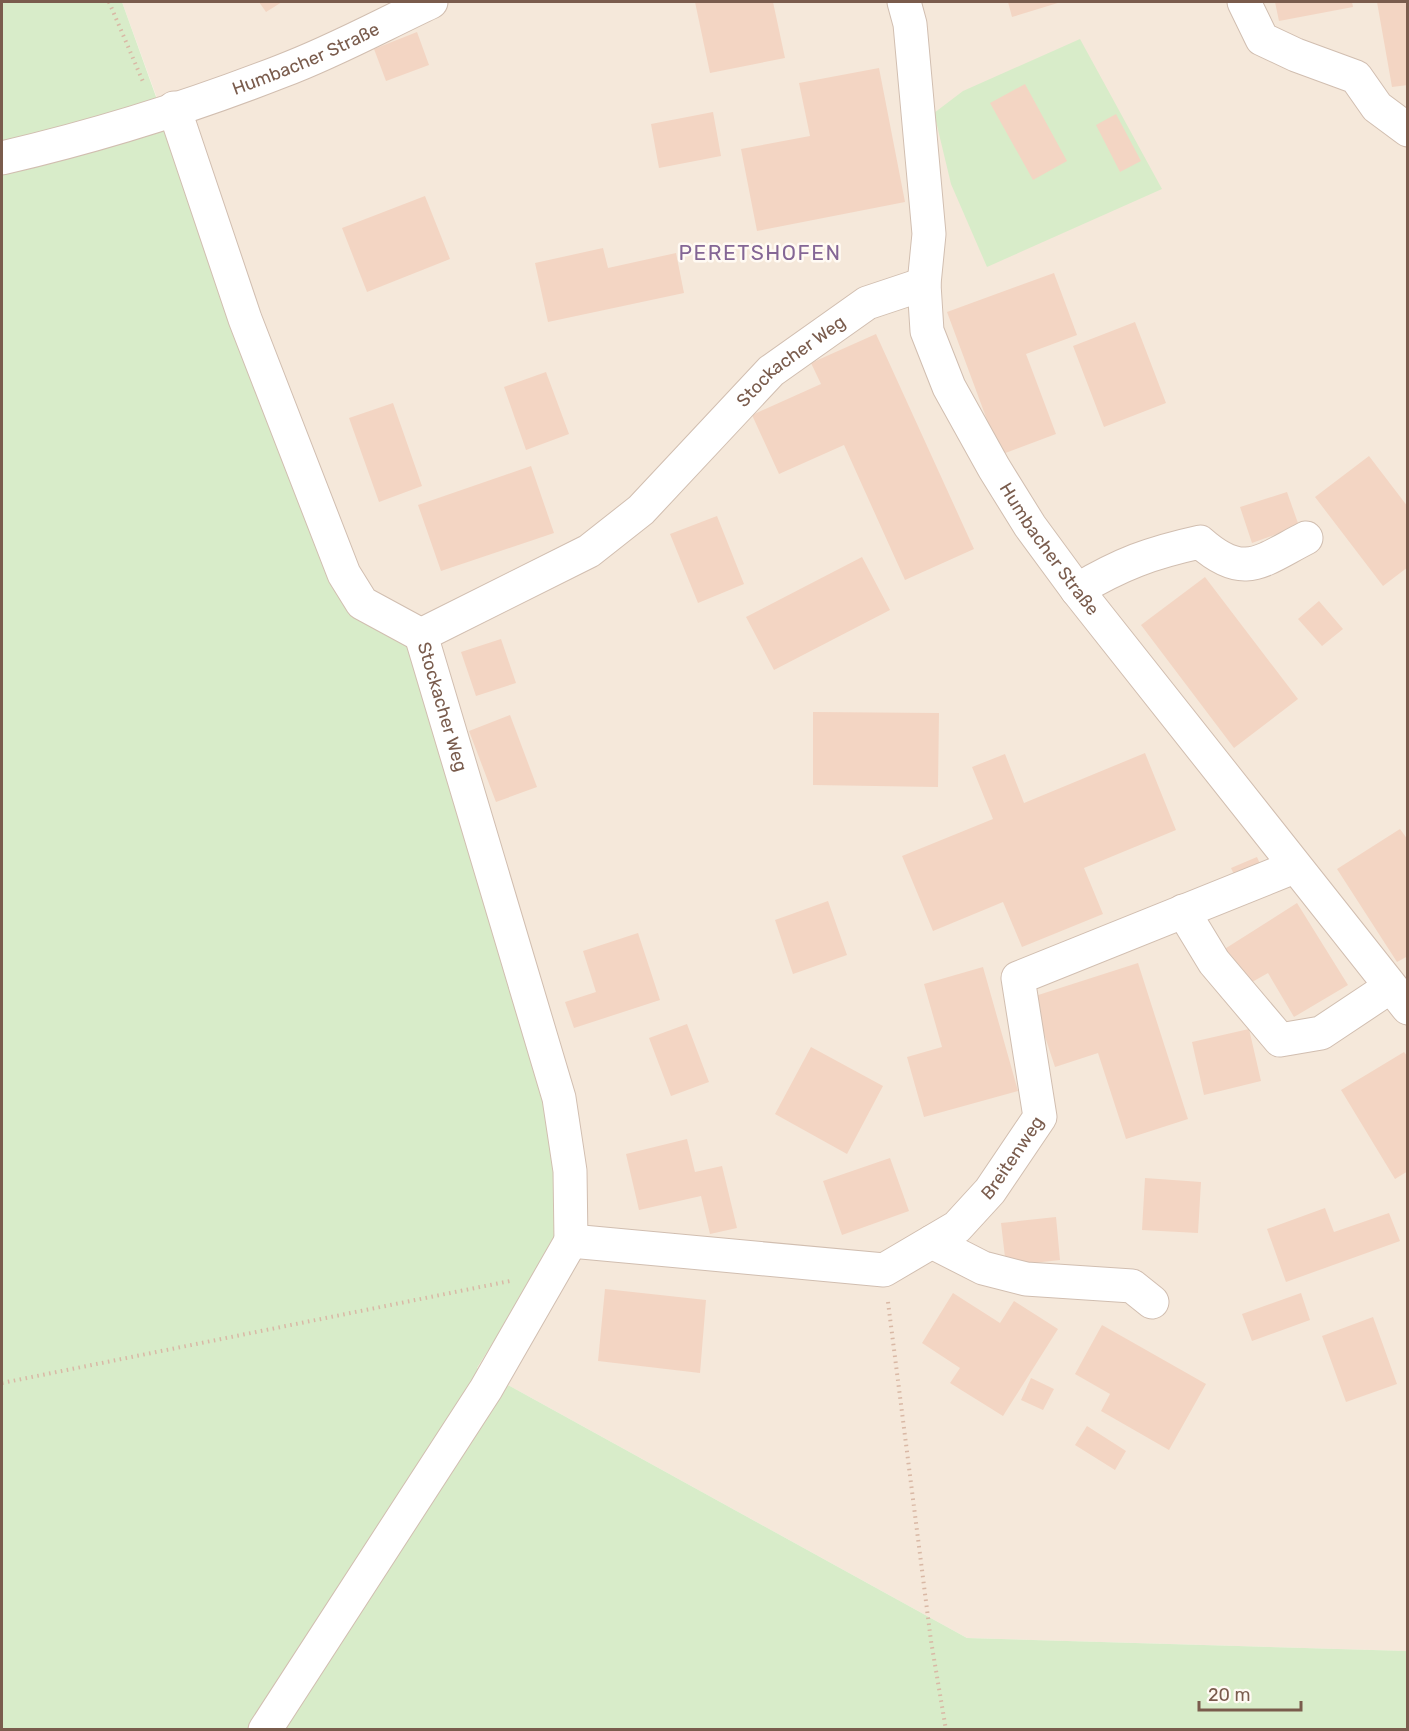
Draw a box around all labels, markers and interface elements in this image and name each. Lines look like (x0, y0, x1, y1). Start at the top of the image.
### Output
street label: Humbacher Straße (229, 18, 383, 100)
district label: PERETSHOFEN (678, 240, 842, 265)
street label: Stockacher Weg (732, 311, 850, 412)
street label: Humbacher Straße (995, 479, 1104, 620)
street label: Stockacher Weg (413, 640, 472, 774)
street label: Breitenweg (977, 1112, 1048, 1204)
scale bar (1199, 1674, 1301, 1712)
text: 20 m (1208, 1684, 1250, 1706)

